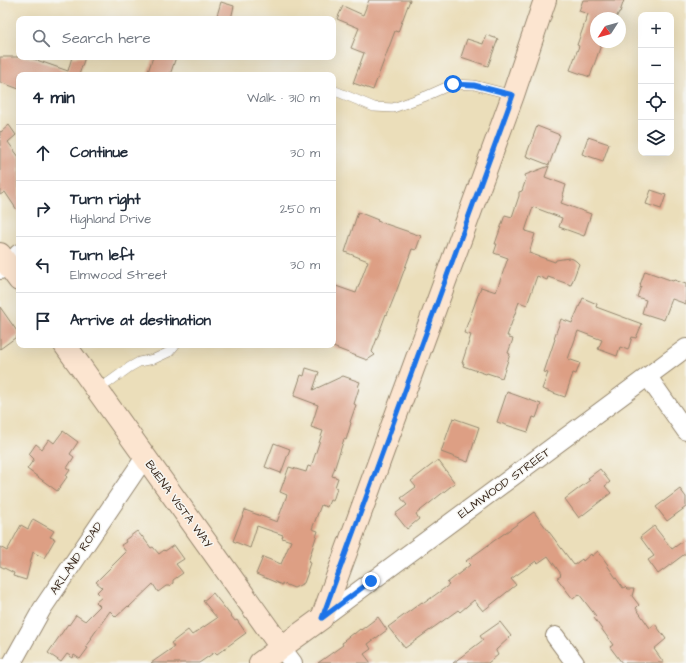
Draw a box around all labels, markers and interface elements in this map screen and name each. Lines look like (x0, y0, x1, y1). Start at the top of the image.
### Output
north arrow (590, 12, 626, 48)
map controls (638, 12, 674, 156)
button: + (638, 12, 674, 48)
search box (16, 16, 336, 60)
icon: search (30, 27, 52, 49)
text: Search here (62, 28, 151, 49)
button: − (638, 48, 674, 84)
route start (444, 75, 462, 93)
button: locate (638, 84, 674, 120)
text: 4 min (32, 86, 75, 110)
text: Walk · 310 m (247, 89, 320, 107)
button: layers (638, 120, 674, 156)
icon: ahead (32, 142, 54, 164)
text: Continue (70, 142, 128, 163)
text: 30 m (290, 144, 320, 162)
text: Turn right (70, 189, 141, 210)
icon: right (32, 198, 54, 220)
text: 250 m (280, 200, 320, 218)
text: Highland Drive (70, 210, 151, 228)
text: Turn left (70, 245, 134, 266)
icon: left (32, 254, 54, 276)
text: 30 m (290, 256, 320, 274)
text: Elmwood Street (70, 266, 167, 284)
icon: arrive (32, 310, 54, 332)
text: Arrive at destination (70, 310, 211, 331)
street label: ELMWOOD STREET (455, 444, 554, 523)
street label: BUENA VISTA WAY (141, 457, 217, 552)
street label: ARLAND ROAD (46, 518, 107, 598)
route end (362, 572, 380, 590)

